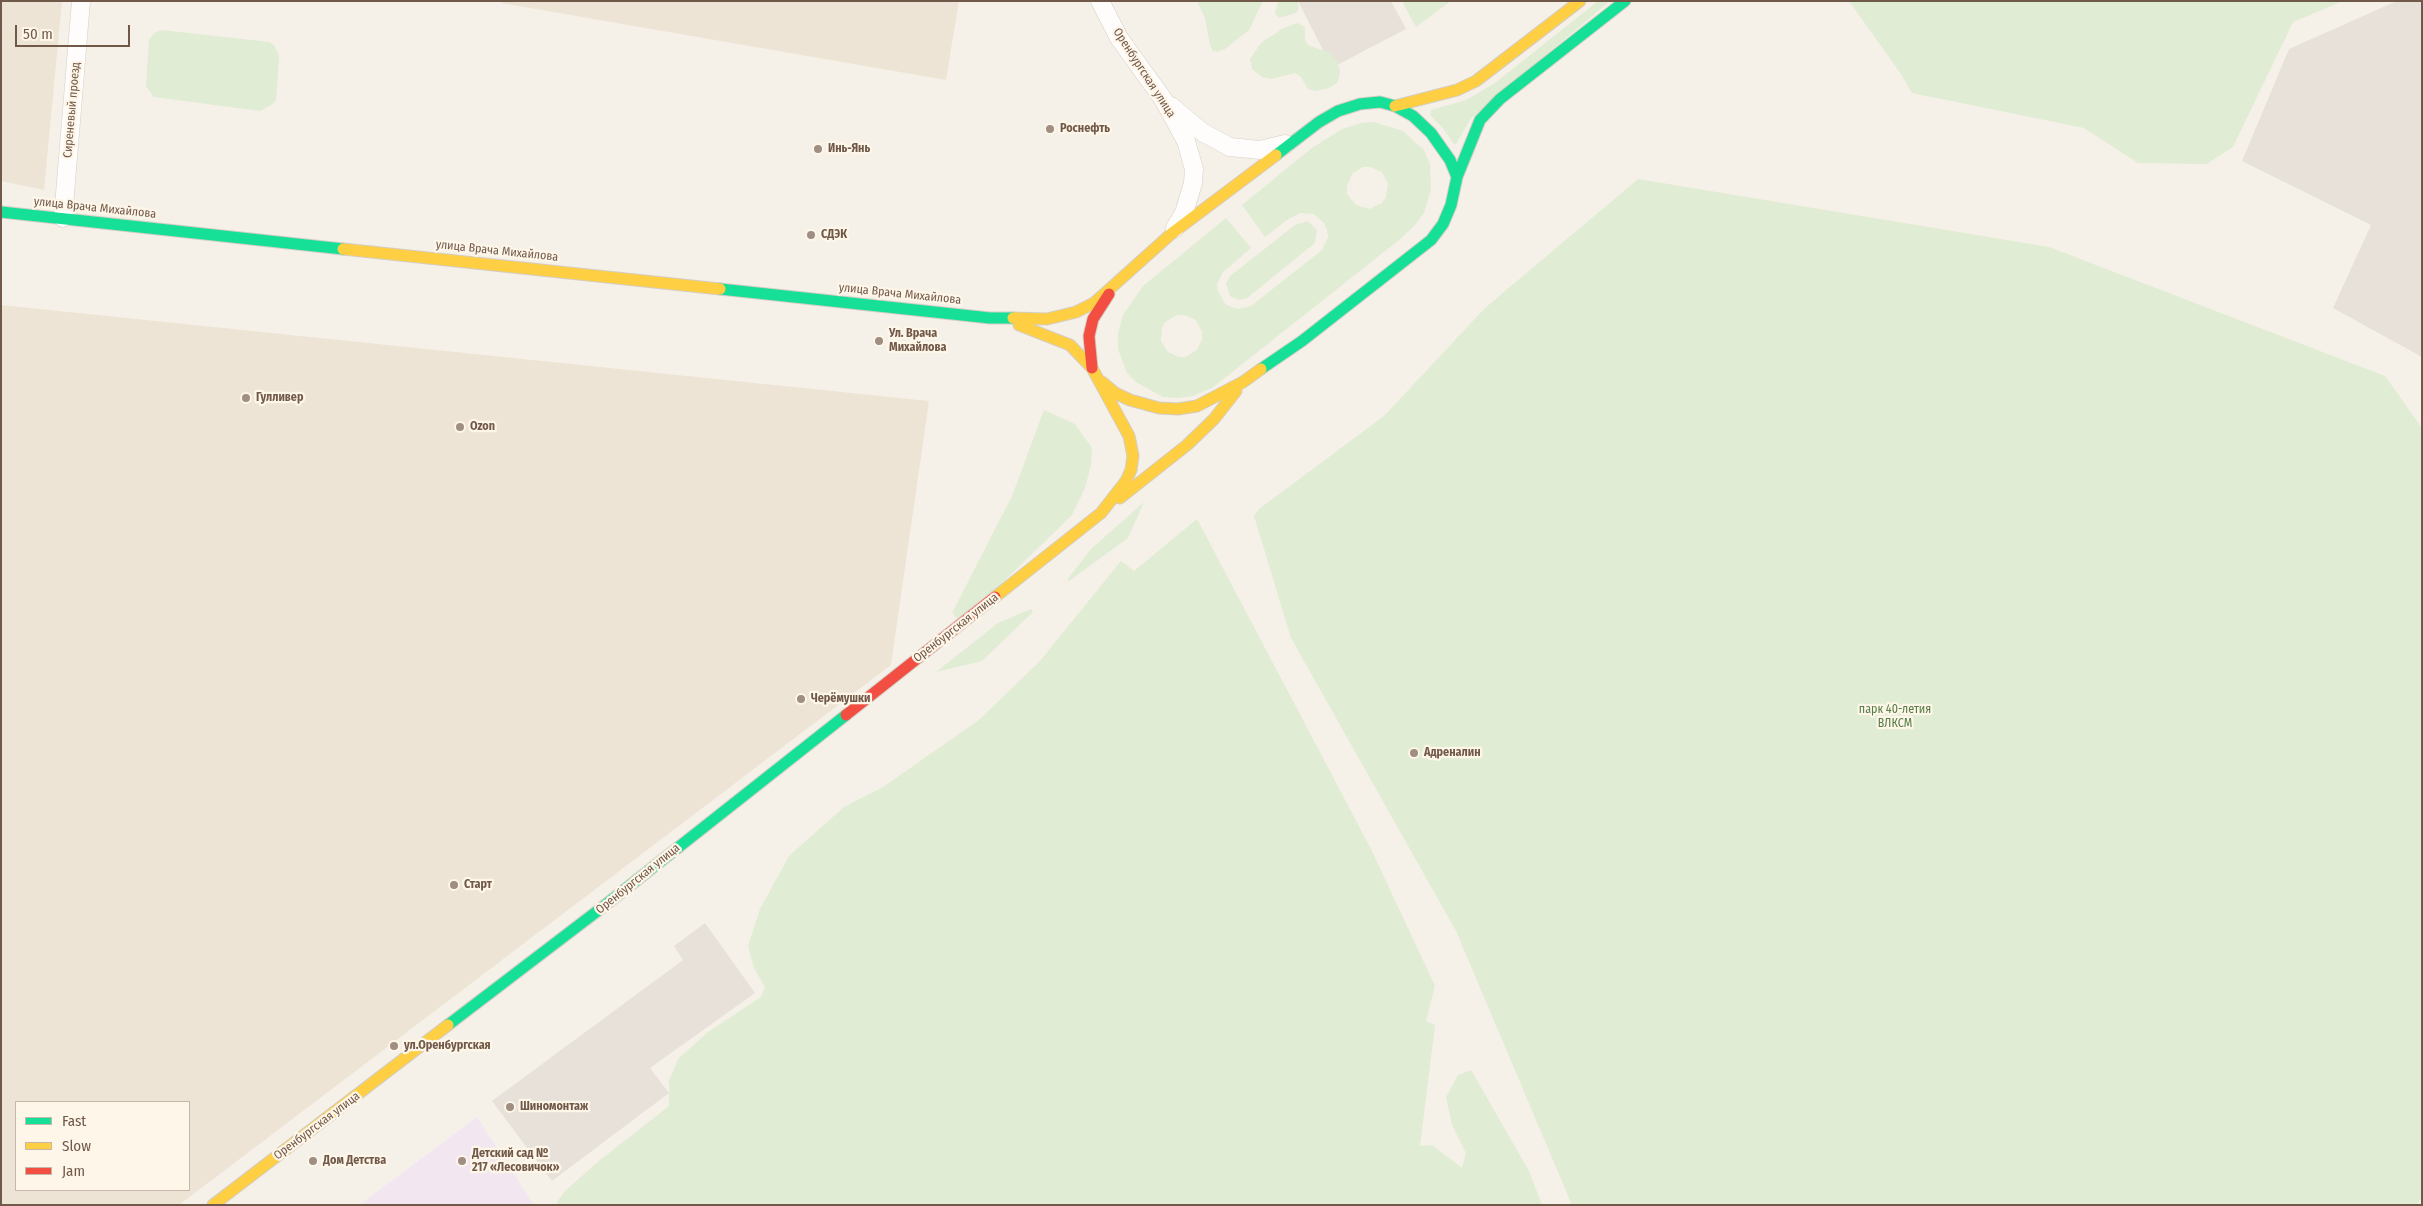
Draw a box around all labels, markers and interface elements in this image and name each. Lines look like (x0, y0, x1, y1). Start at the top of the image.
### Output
scale bar (18, 15, 132, 47)
text: 50 m (23, 25, 53, 43)
street label: Оренбургская улица (1110, 26, 1178, 120)
street label: Сиреневый проезд (61, 61, 83, 159)
place label: Роснефть (1060, 122, 1110, 136)
marker: Роснефть (1044, 123, 1056, 135)
place label: Инь-Янь (828, 142, 870, 156)
marker: Инь-Янь (812, 143, 824, 155)
street label: улица Врача Михайлова (33, 194, 157, 222)
place label: СДЭК (821, 228, 847, 242)
marker: СДЭК (805, 229, 817, 241)
street label: улица Врача Михайлова (435, 237, 559, 265)
street label: улица Врача Михайлова (838, 280, 962, 308)
place label: Ул. Врача Михайлова (889, 327, 946, 355)
marker: Ул. Врача Михайлова (873, 335, 885, 347)
place label: Гулливер (256, 391, 303, 405)
marker: Гулливер (240, 392, 252, 404)
place label: Ozon (470, 420, 495, 434)
marker: Ozon (454, 421, 466, 433)
street label: Оренбургская улица (911, 590, 1001, 666)
place label: Черёмушки (811, 692, 870, 706)
marker: Черёмушки (795, 693, 807, 705)
park label: парк 40-летия ВЛКСМ (1859, 703, 1931, 731)
place label: Адреналин (1424, 746, 1481, 760)
marker: Адреналин (1408, 747, 1420, 759)
street label: Оренбургская улица (593, 841, 683, 917)
place label: Старт (464, 878, 492, 892)
marker: Старт (448, 879, 460, 891)
place label: ул.Оренбургская (404, 1039, 491, 1053)
marker: ул.Оренбургская (388, 1040, 400, 1052)
street label: Оренбургская улица (271, 1089, 363, 1163)
place label: Шиномонтаж (520, 1100, 588, 1114)
legend (15, 1101, 190, 1191)
marker: Шиномонтаж (504, 1101, 516, 1113)
text: Fast (62, 1112, 86, 1130)
text: Slow (62, 1137, 91, 1155)
place label: Детский сад № 217 «Лесовичок» (472, 1147, 560, 1175)
place label: Дом Детства (323, 1154, 386, 1168)
marker: Дом Детства (307, 1155, 319, 1167)
marker: Детский сад № 217 «Лесовичок» (456, 1155, 468, 1167)
text: Jam (62, 1162, 85, 1180)

